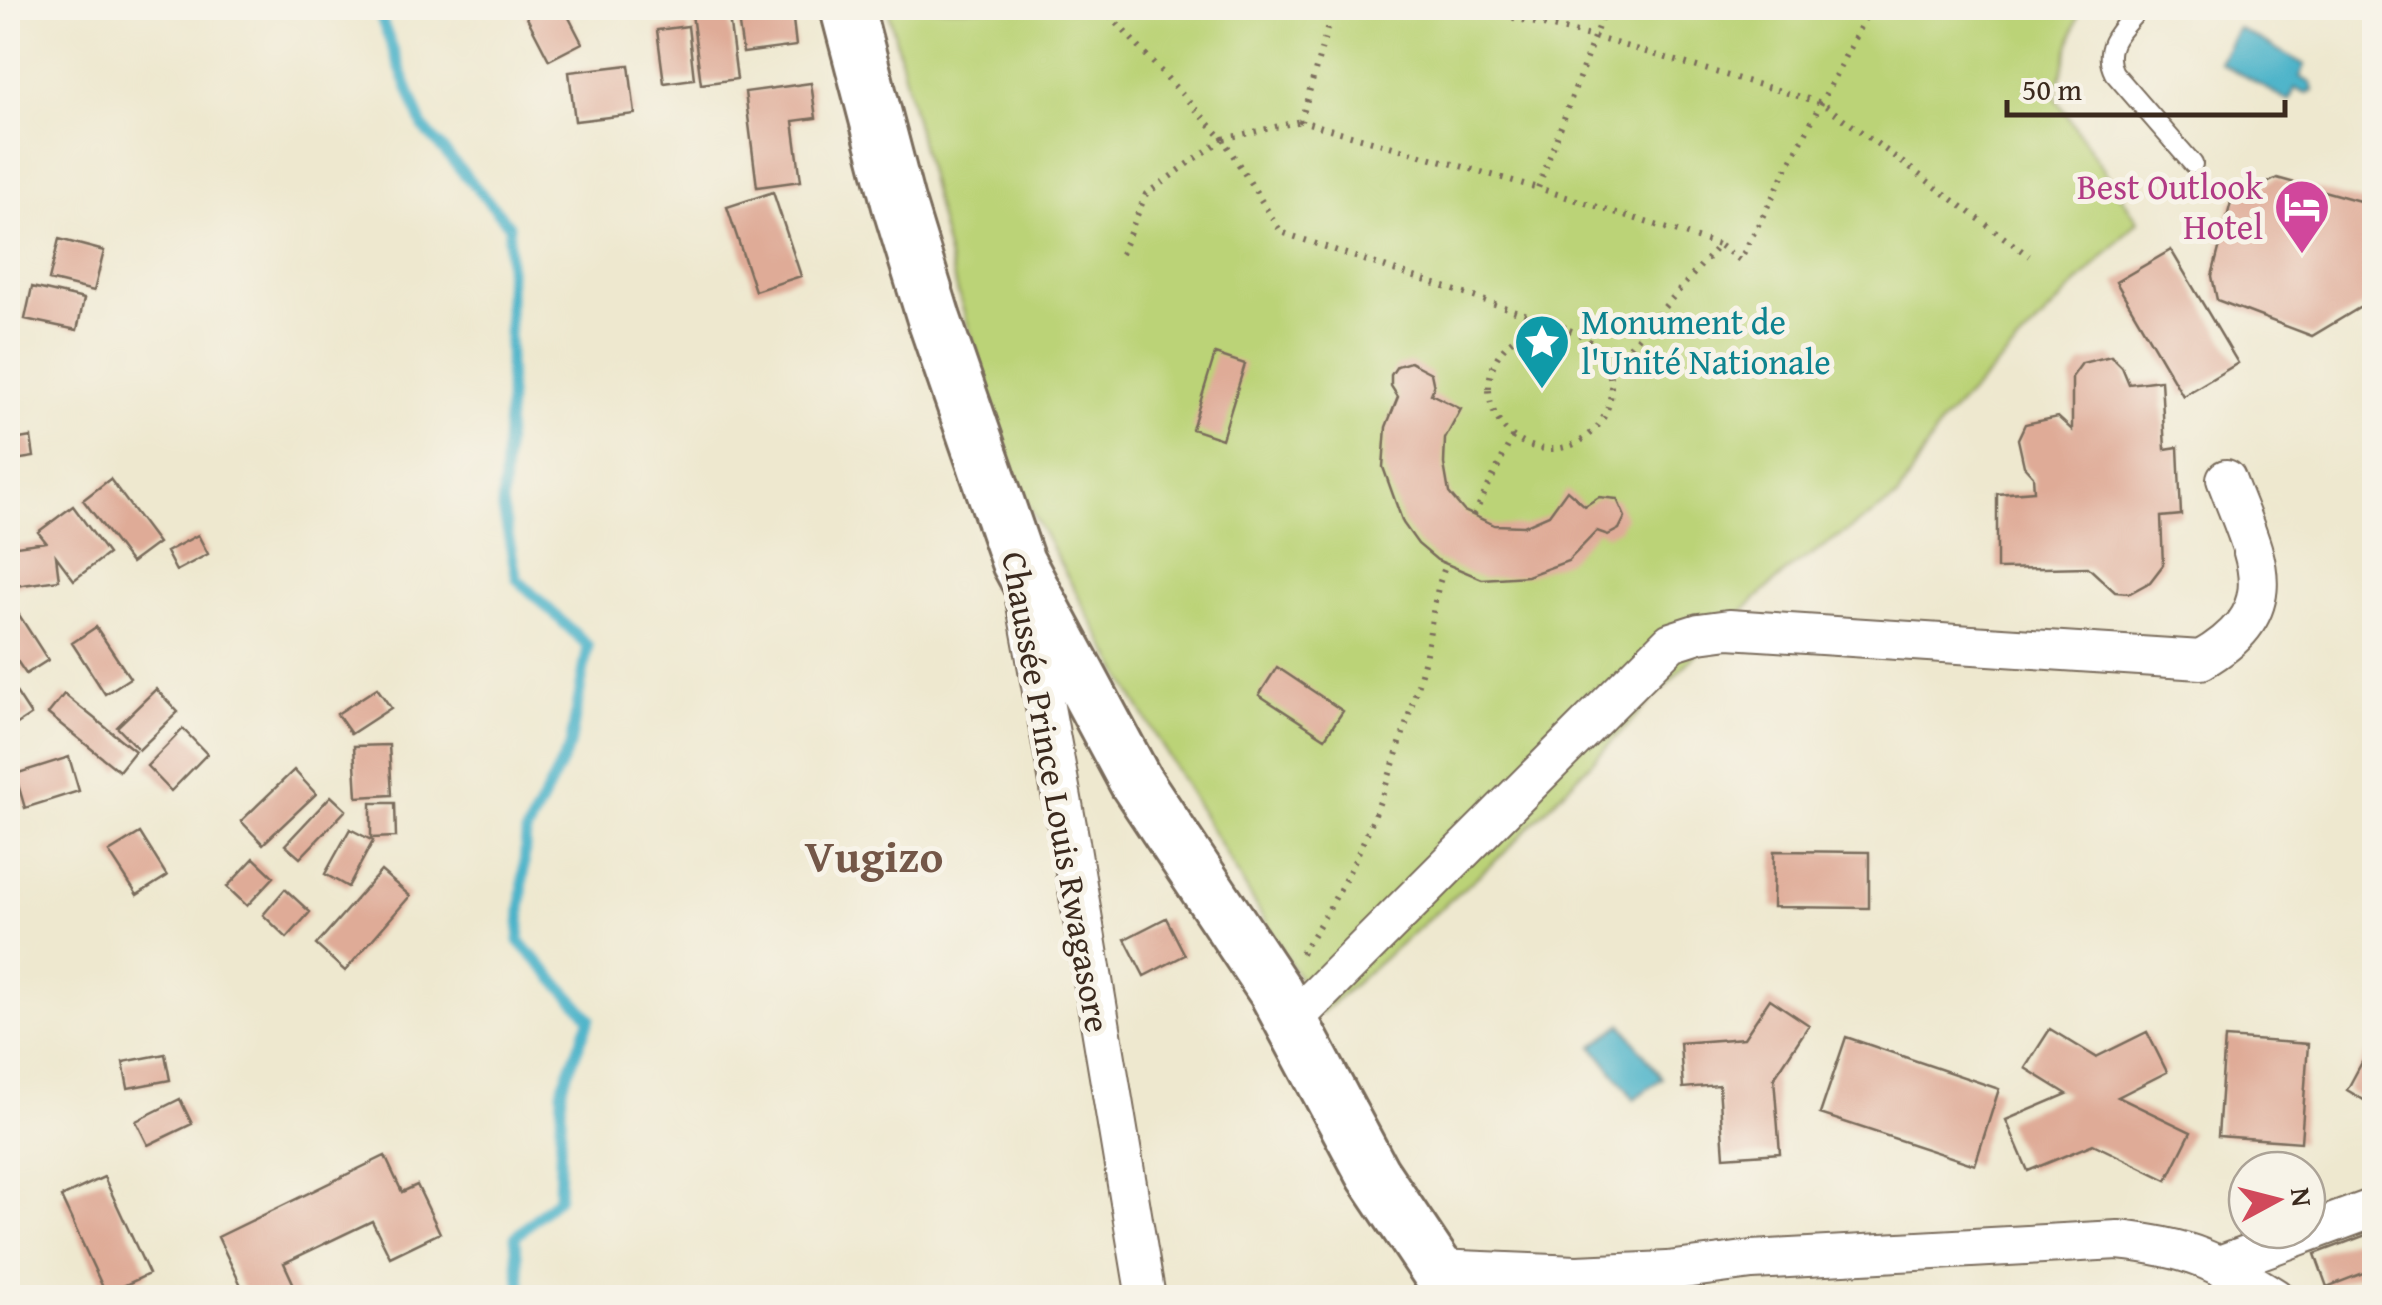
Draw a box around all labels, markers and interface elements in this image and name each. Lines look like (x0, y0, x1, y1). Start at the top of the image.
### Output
scale bar (2007, 55, 2284, 117)
text: 50 m (2022, 67, 2082, 111)
place label: Best Outlook Hotel (2077, 161, 2263, 252)
hotel icon: Best Outlook Hotel (2272, 177, 2332, 256)
place label: Monument de l'Unité Nationale (1581, 296, 1831, 387)
place icon: Monument de l'Unité Nationale (1512, 312, 1572, 391)
street label: Chaussée Prince Louis Rwagasore (989, 548, 1124, 1036)
district label: Vugizo (805, 823, 944, 888)
north arrow (2227, 1150, 2327, 1250)
text: N (2281, 1185, 2324, 1209)

